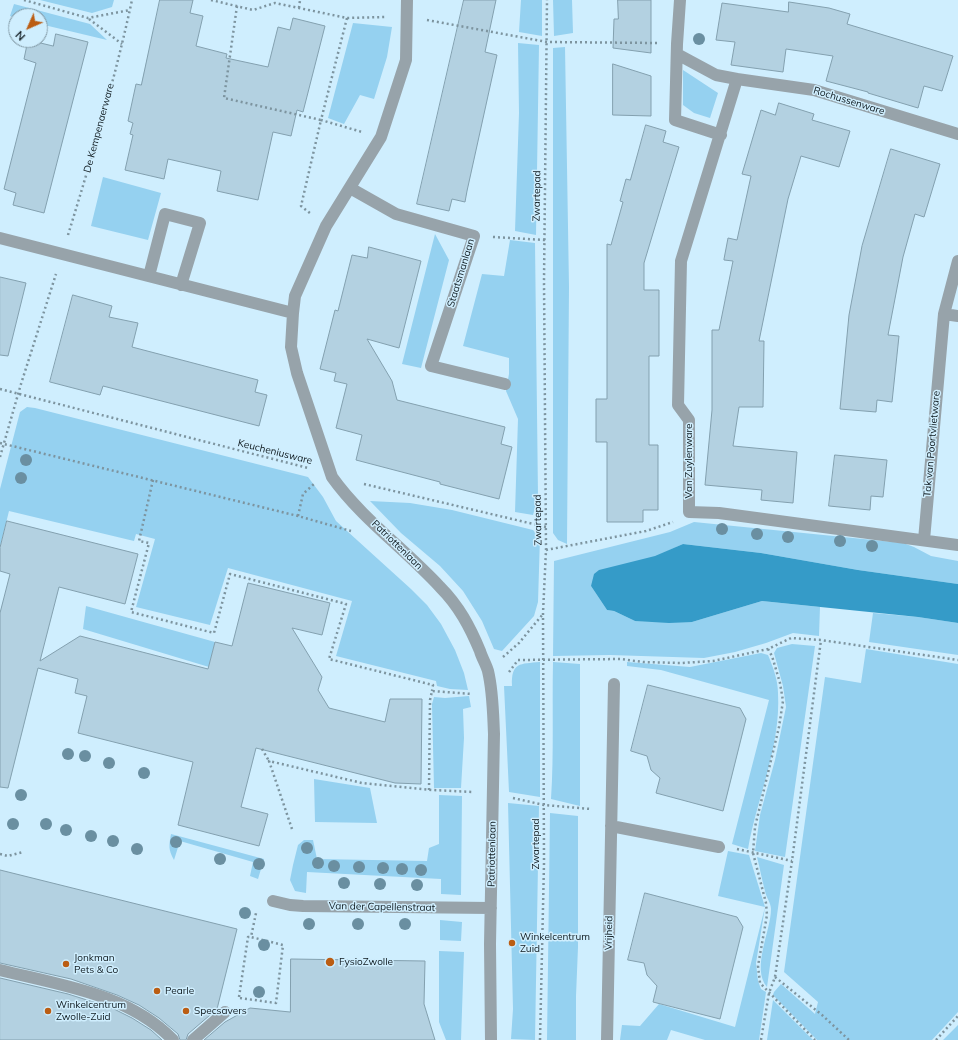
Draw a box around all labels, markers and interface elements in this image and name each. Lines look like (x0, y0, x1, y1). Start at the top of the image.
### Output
north arrow (8, 8, 48, 48)
text: N (12, 28, 28, 44)
street label: De Kempenaerware (81, 82, 117, 174)
street label: Rochussenware (812, 84, 886, 118)
street label: Zwartepad (531, 170, 543, 222)
street label: Staatsmanlaan (445, 237, 477, 309)
street label: Tak van Poortvlietware (921, 390, 943, 498)
street label: Van Zuylenware (683, 423, 695, 499)
street label: Keucheniusware (237, 437, 313, 467)
street label: Zwartepad (532, 494, 544, 546)
street label: Patriottenlaan (369, 518, 425, 572)
street label: Zwartepad (530, 818, 542, 870)
street label: Patriottenlaan (485, 821, 499, 887)
street label: Van der Capellenstraat (329, 900, 435, 914)
street label: Vrijheid (603, 916, 615, 950)
place label: Winkelcentrum Zuid (520, 931, 590, 954)
marker: Winkelcentrum Zuid (507, 938, 517, 948)
place label: Jonkman Pets & Co (74, 952, 118, 976)
marker: FysioZwolle (324, 956, 336, 968)
place label: FysioZwolle (339, 956, 393, 968)
marker: Jonkman Pets & Co (61, 959, 71, 969)
place label: Pearle (165, 985, 194, 997)
marker: Pearle (152, 986, 162, 996)
place label: Winkelcentrum Zwolle-Zuid (56, 999, 126, 1022)
place label: Specsavers (194, 1005, 247, 1017)
marker: Winkelcentrum Zwolle-Zuid (43, 1006, 53, 1016)
marker: Specsavers (181, 1006, 191, 1016)

